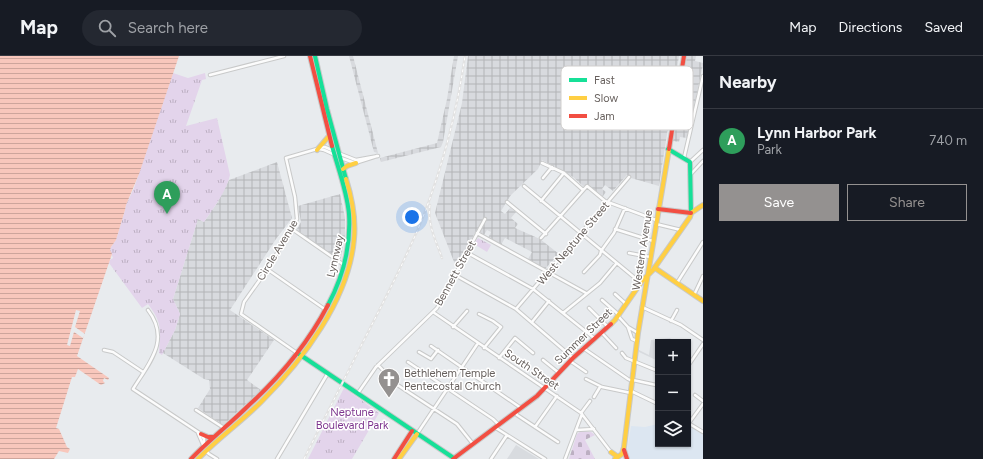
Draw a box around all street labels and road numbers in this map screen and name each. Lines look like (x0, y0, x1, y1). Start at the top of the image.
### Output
street label: West Neptune Street (535, 199, 612, 288)
street label: Western Avenue (630, 209, 655, 291)
street label: Circle Avenue (254, 218, 301, 283)
street label: Lynnway (324, 233, 347, 279)
street label: Bennett Street (432, 238, 479, 308)
street label: Summer Street (552, 306, 615, 367)
street label: South Street (502, 346, 562, 392)

